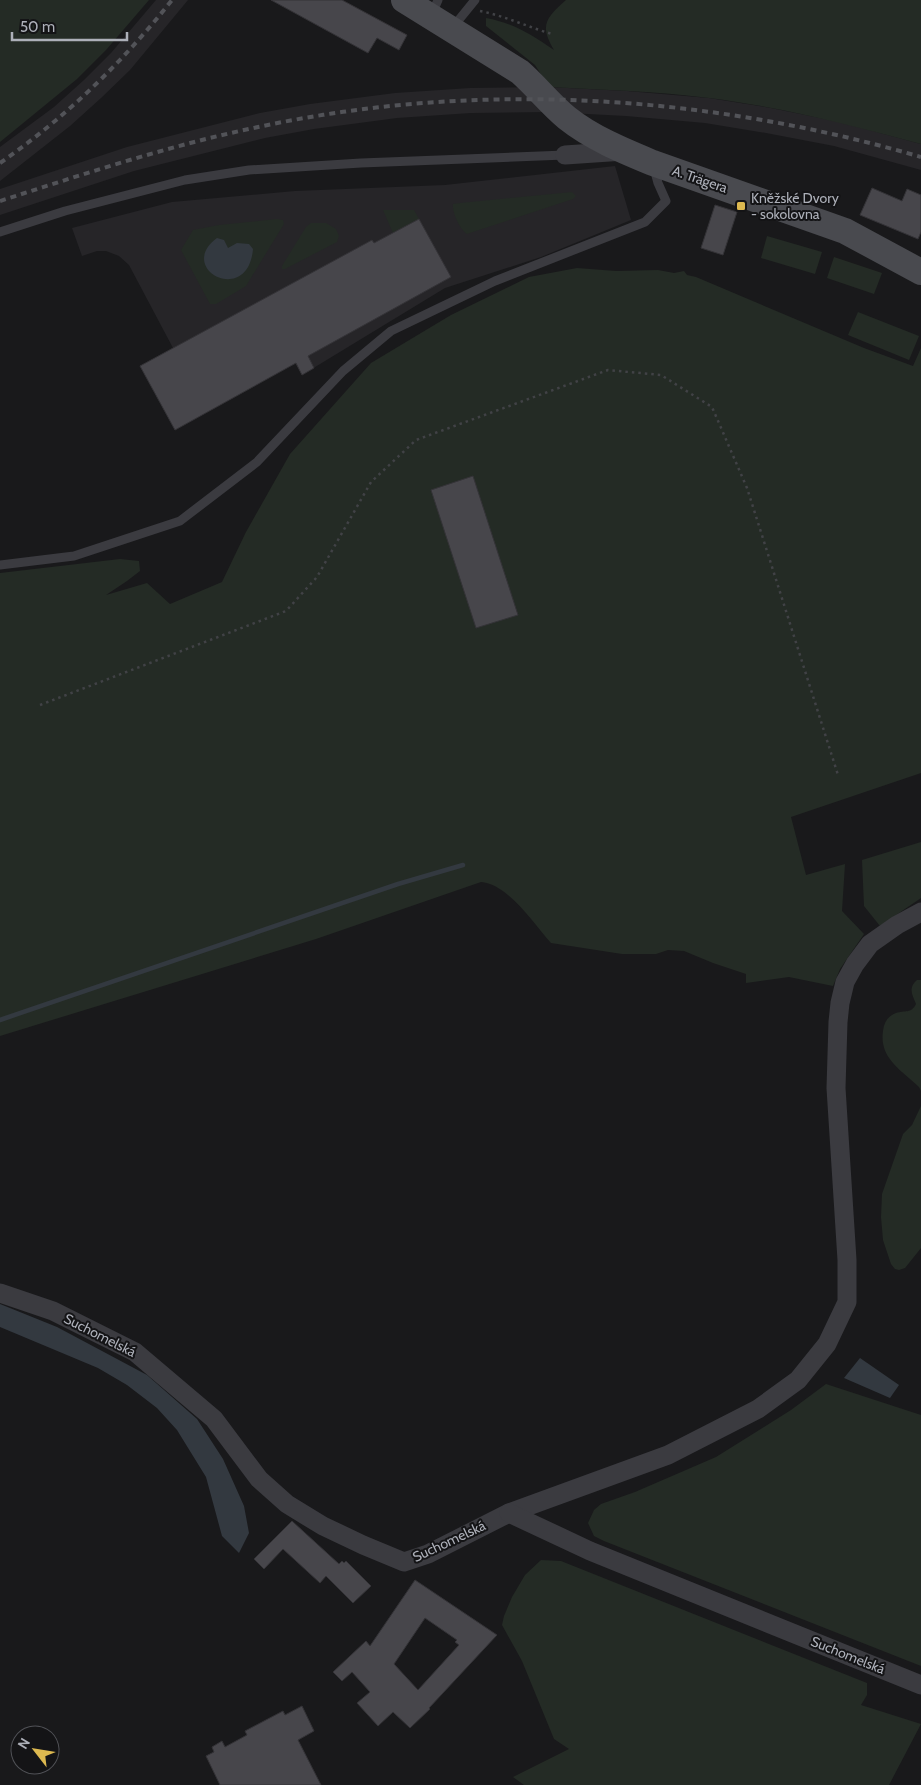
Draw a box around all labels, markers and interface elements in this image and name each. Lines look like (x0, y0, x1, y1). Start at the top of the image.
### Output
scale bar (12, 10, 128, 42)
text: 50 m (20, 18, 55, 36)
street label: A. Trägera (670, 161, 730, 197)
place label: Kněžské Dvory - sokolovna (751, 189, 839, 223)
marker: Kněžské Dvory - sokolovna (735, 200, 747, 212)
street label: Suchomelská (61, 1309, 139, 1361)
street label: Suchomelská (410, 1516, 489, 1566)
street label: Suchomelská (808, 1632, 888, 1678)
north arrow (10, 1725, 60, 1775)
text: N (14, 1734, 34, 1752)

